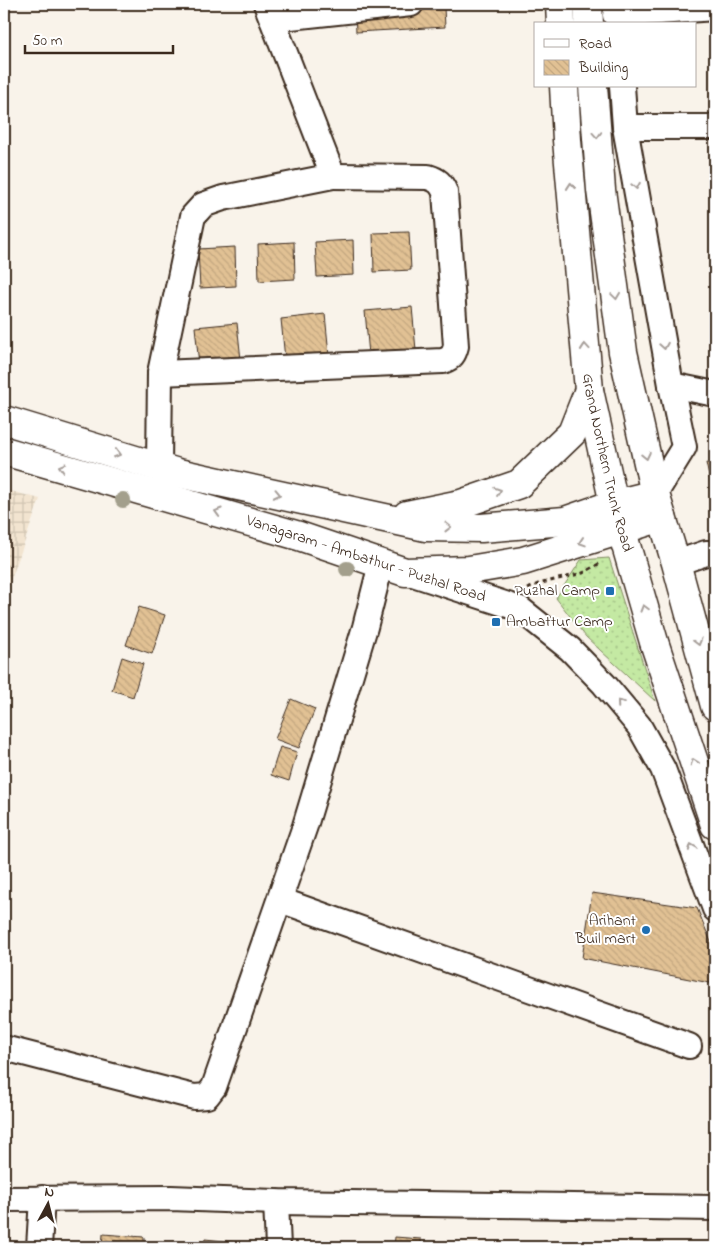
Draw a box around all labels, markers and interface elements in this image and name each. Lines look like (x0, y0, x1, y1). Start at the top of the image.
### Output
scale bar (25, 22, 172, 54)
legend (534, 22, 696, 88)
text: 50 m (32, 30, 63, 52)
text: Road (579, 33, 612, 55)
text: Building (578, 57, 628, 80)
one-way arrow (591, 131, 602, 139)
one-way arrow (566, 181, 577, 189)
one-way arrow (630, 182, 640, 191)
one-way arrow (610, 292, 620, 301)
one-way arrow (658, 342, 668, 351)
one-way arrow (580, 343, 591, 351)
street label: Grand Northern Trunk Road (576, 373, 639, 555)
one-way arrow (113, 449, 121, 459)
one-way arrow (640, 451, 651, 460)
one-way arrow (59, 463, 67, 473)
one-way arrow (493, 487, 502, 497)
one-way arrow (273, 488, 282, 499)
one-way arrow (215, 508, 223, 518)
street label: Vanagaram - Ambathur - Puzhal Road (242, 509, 489, 609)
one-way arrow (444, 522, 452, 532)
one-way arrow (578, 536, 586, 546)
place label: Puzhal Camp (514, 579, 600, 603)
marker: Puzhal Camp (604, 585, 616, 597)
one-way arrow (639, 604, 649, 612)
place label: Ambattur Camp (506, 610, 613, 634)
marker: Ambattur Camp (490, 616, 502, 628)
one-way arrow (692, 637, 702, 645)
one-way arrow (617, 700, 625, 709)
one-way arrow (690, 759, 700, 767)
one-way arrow (688, 843, 698, 852)
place label: Arihant Buil mart (574, 909, 637, 951)
marker: Arihant Buil mart (640, 924, 652, 936)
north arrow (22, 1178, 72, 1228)
text: N (43, 1182, 55, 1204)

